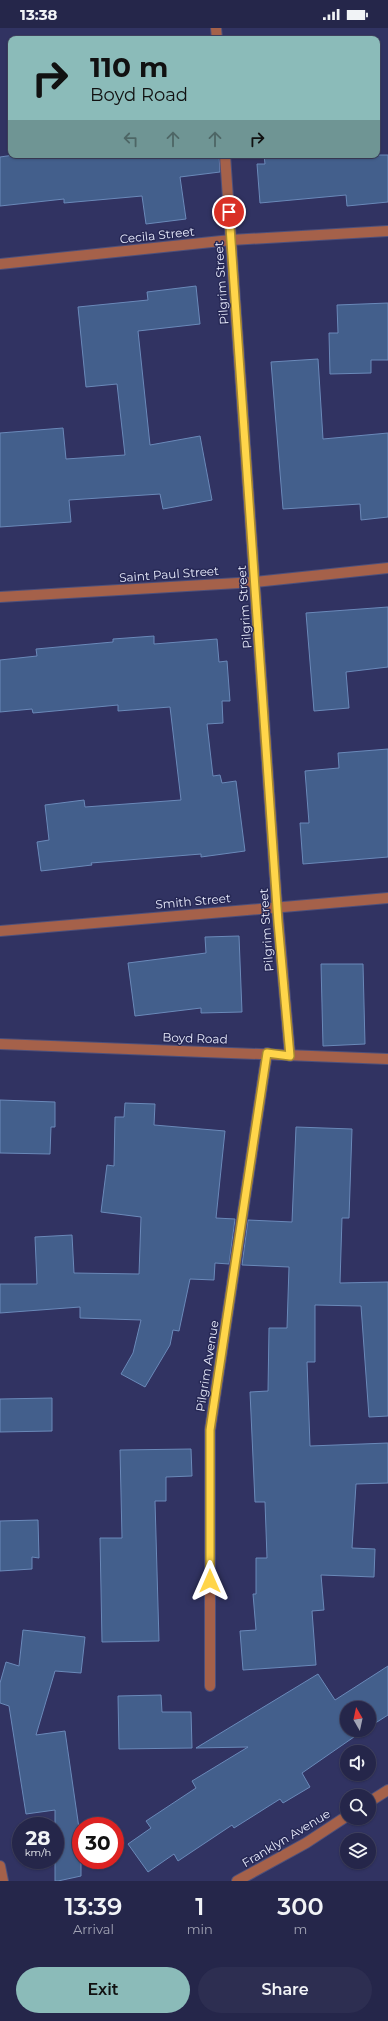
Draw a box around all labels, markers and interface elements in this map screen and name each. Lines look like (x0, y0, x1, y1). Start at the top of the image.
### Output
text: 13:38 (20, 5, 57, 24)
text: 110 m (90, 50, 168, 84)
icon: right (24, 52, 76, 104)
text: Boyd Road (90, 84, 188, 106)
icon: left (120, 128, 142, 150)
icon: ahead (162, 128, 184, 150)
icon: ahead (204, 128, 226, 150)
icon: right (246, 128, 268, 150)
pin (212, 195, 246, 229)
icon: arrive (218, 201, 240, 223)
street label: Cecila Street (119, 224, 195, 246)
street label: Pilgrim Street (211, 241, 231, 325)
street label: Saint Paul Street (119, 563, 220, 585)
street label: Pilgrim Street (234, 565, 254, 649)
street label: Pilgrim Street (256, 888, 276, 972)
street label: Smith Street (155, 890, 231, 912)
street label: Boyd Road (162, 1029, 228, 1047)
street label: Pilgrim Avenue (192, 1319, 222, 1413)
position arrow (189, 1560, 231, 1602)
north arrow (340, 1701, 376, 1737)
map controls (340, 1701, 376, 1869)
button: sound (340, 1745, 376, 1781)
button: search (340, 1789, 376, 1825)
street label: Franklyn Avenue (239, 1806, 333, 1870)
speed limit sign: 30 (72, 1817, 124, 1869)
text: 28 (26, 1826, 51, 1850)
button: layers (340, 1833, 376, 1869)
text: km/h (25, 1846, 51, 1859)
text: 13:39 (64, 1892, 122, 1921)
text: 1 (195, 1892, 204, 1921)
text: 300 (277, 1892, 324, 1921)
text: Arrival (73, 1921, 114, 1937)
text: min (187, 1921, 213, 1937)
text: m (294, 1921, 307, 1937)
button: Exit (16, 1967, 190, 2013)
button: Share (198, 1967, 372, 2013)

